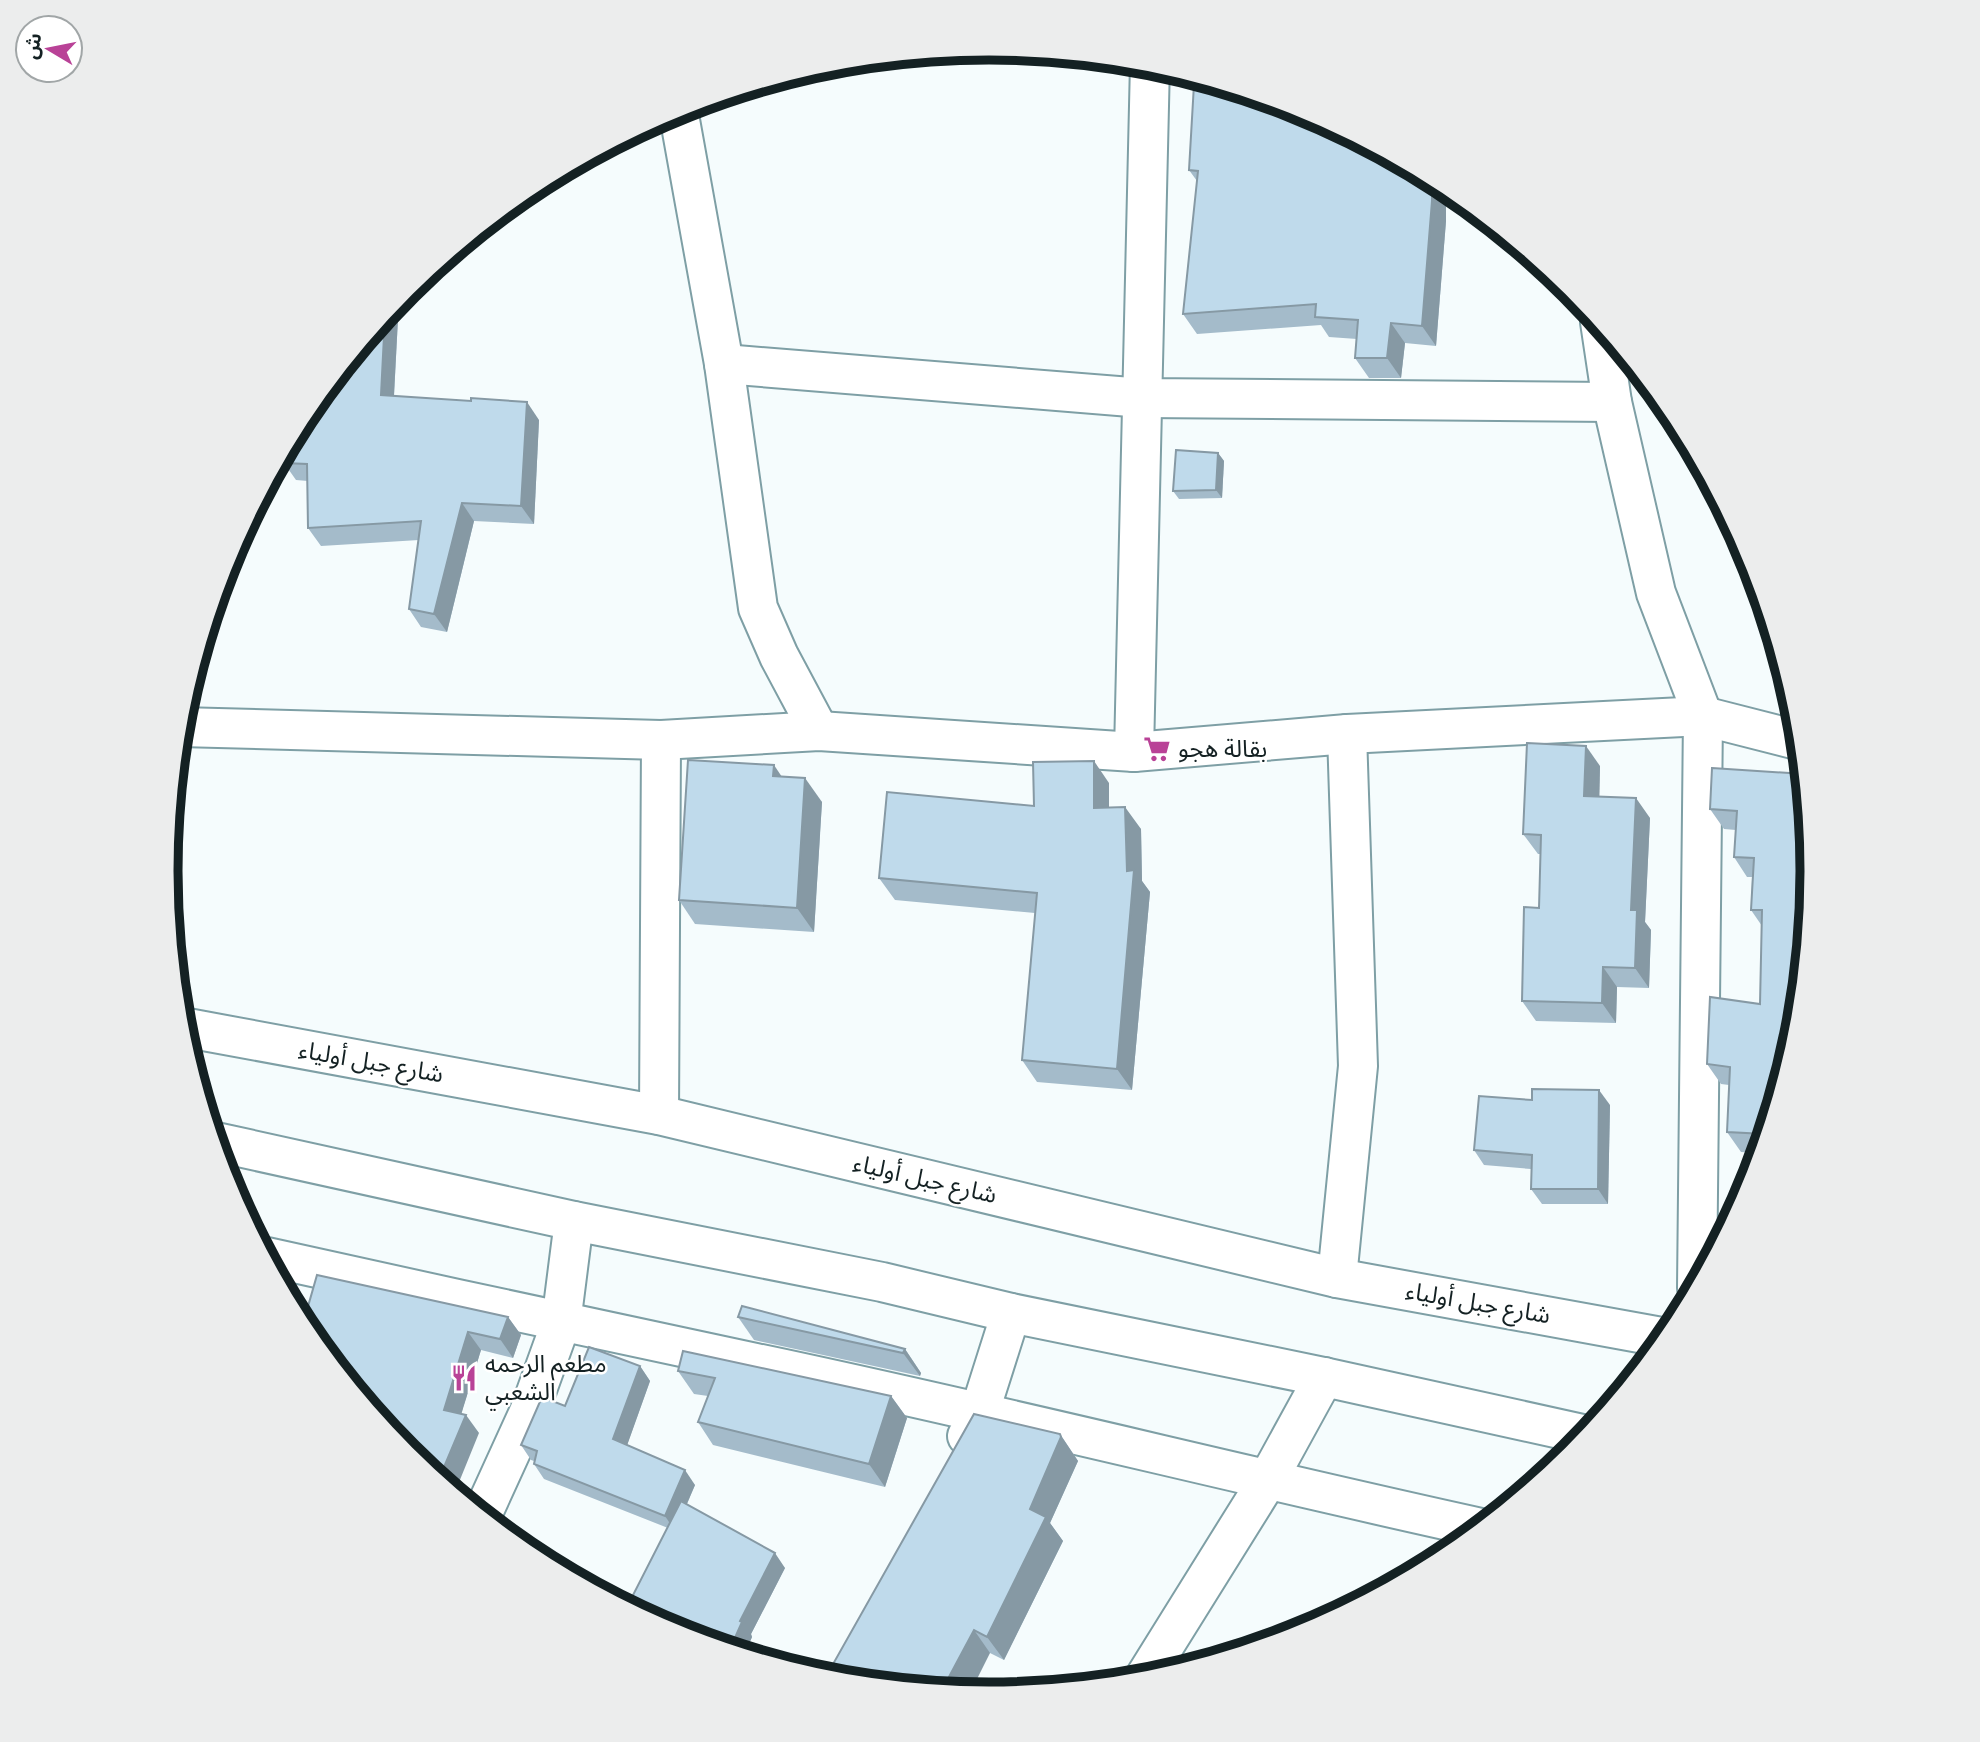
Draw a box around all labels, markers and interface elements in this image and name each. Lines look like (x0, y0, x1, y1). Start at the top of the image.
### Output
north arrow (14, 14, 84, 84)
text: ش (20, 31, 46, 61)
supermarket icon: بقالة هجو (1142, 734, 1172, 764)
place label: بقالة هجو (1178, 735, 1267, 763)
street label: شارع جبل أولياء (296, 1034, 446, 1091)
street label: شارع جبل أولياء (850, 1147, 1000, 1212)
street label: شارع جبل أولياء (1403, 1275, 1553, 1332)
place label: مطعم الرحمه الشعبي (485, 1350, 607, 1411)
restaurant icon: مطعم الرحمه الشعبي (449, 1363, 479, 1393)

